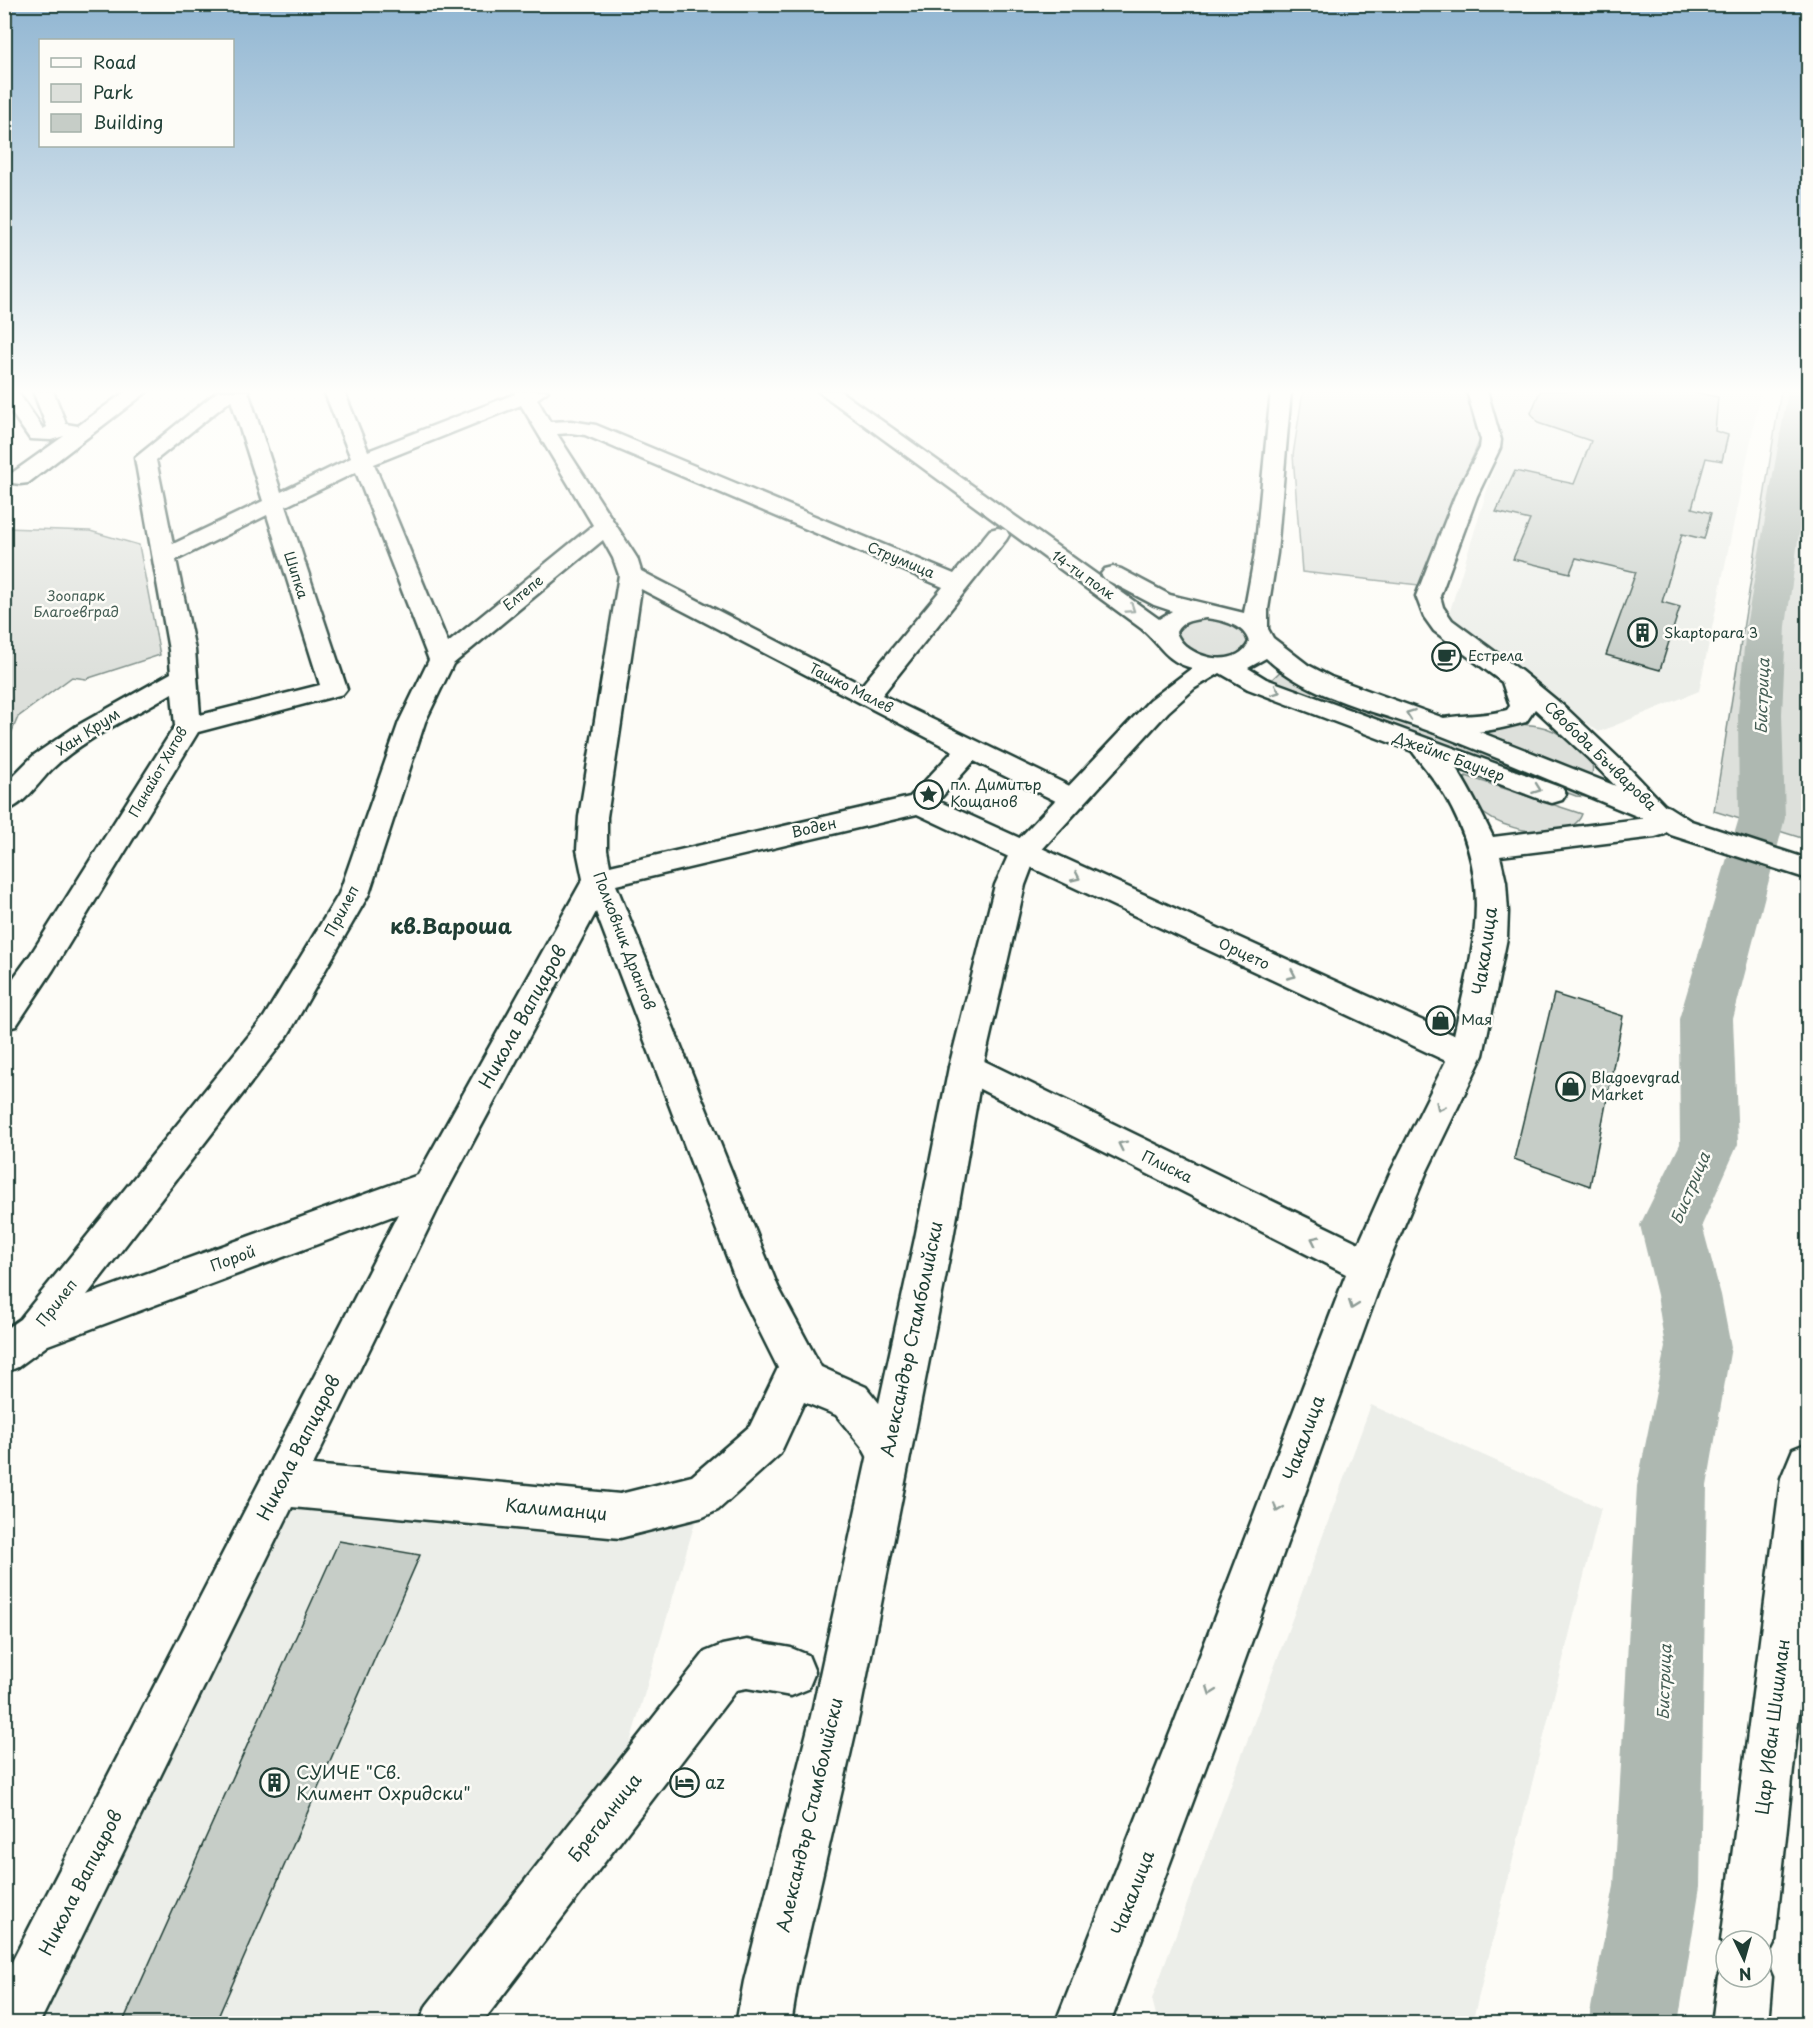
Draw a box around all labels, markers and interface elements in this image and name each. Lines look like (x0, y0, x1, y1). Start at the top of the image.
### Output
legend (39, 39, 234, 147)
text: Road (93, 48, 137, 75)
text: Park (93, 78, 133, 105)
text: Building (93, 108, 163, 135)
street label: Струмица (864, 536, 938, 583)
street label: 14-ти полк (1047, 545, 1120, 605)
street label: Шипка (279, 549, 314, 601)
street label: Елтепе (498, 570, 548, 615)
park label: Зоопарк Благоевград (33, 585, 119, 622)
one-way arrow (1124, 602, 1135, 613)
building icon: Skaptopara 3 (1627, 617, 1659, 649)
place label: Skaptopara 3 (1664, 622, 1758, 643)
cafe icon: Естрела (1431, 640, 1463, 672)
place label: Естрела (1468, 645, 1523, 666)
street label: Ташко Малев (805, 657, 897, 718)
water label: Бистрица (1748, 657, 1774, 734)
one-way arrow (1270, 684, 1281, 696)
street label: Свобода Бъчварова (1539, 695, 1663, 815)
street label: Хан Крум (51, 701, 124, 760)
one-way arrow (1405, 709, 1416, 721)
street label: Панайот Хитов (123, 723, 192, 821)
street label: Джеймс Баучер (1390, 724, 1509, 786)
place label: пл. Димитър Кощанов (950, 772, 1042, 812)
place icon: пл. Димитър Кощанов (913, 778, 945, 810)
one-way arrow (1532, 781, 1542, 794)
street label: Воден (789, 810, 839, 843)
street label: Полковник Дрангов (588, 868, 663, 1013)
one-way arrow (1070, 869, 1081, 881)
street label: Прилеп (318, 881, 364, 940)
street label: Чакалица (1464, 904, 1503, 997)
district label: кв.Вароша (390, 909, 513, 941)
street label: Орцето (1215, 931, 1274, 974)
street label: Никола Вапцаров (471, 940, 572, 1093)
one-way arrow (1285, 968, 1296, 980)
shop icon: Мая (1424, 1004, 1456, 1036)
place label: Мая (1461, 1007, 1492, 1030)
place label: Blagoevgrad Market (1591, 1065, 1680, 1105)
shop icon: Blagoevgrad Market (1554, 1071, 1586, 1103)
one-way arrow (1436, 1101, 1447, 1112)
one-way arrow (1117, 1140, 1128, 1152)
street label: Плиска (1138, 1144, 1197, 1188)
water label: Бистрица (1663, 1147, 1715, 1227)
street label: Александър Стамболийски (872, 1218, 949, 1459)
one-way arrow (1311, 1236, 1322, 1247)
street label: Порой (207, 1239, 258, 1276)
street label: Прилеп (30, 1273, 82, 1331)
one-way arrow (1348, 1299, 1361, 1310)
street label: Никола Вапцаров (249, 1370, 346, 1525)
street label: Чакалица (1275, 1391, 1331, 1484)
street label: Калиманци (504, 1491, 608, 1526)
one-way arrow (1273, 1502, 1286, 1513)
street label: Цар Иван Шишман (1747, 1637, 1796, 1816)
water label: Бистрица (1650, 1643, 1676, 1720)
one-way arrow (1205, 1685, 1218, 1695)
street label: Александър Стамболийски (768, 1695, 849, 1935)
place label: СУИЧЕ "Св. Климент Охридски" (296, 1758, 471, 1806)
street label: Брегалница (561, 1766, 648, 1867)
building icon: СУИЧЕ "Св. Климент Охридски" (259, 1767, 291, 1799)
hotel icon: az (668, 1767, 700, 1799)
place label: az (705, 1768, 725, 1795)
street label: Никола Вапцаров (31, 1805, 128, 1960)
street label: Чакалица (1103, 1846, 1160, 1939)
north arrow (1714, 1929, 1774, 1989)
text: N (1738, 1962, 1753, 1987)

